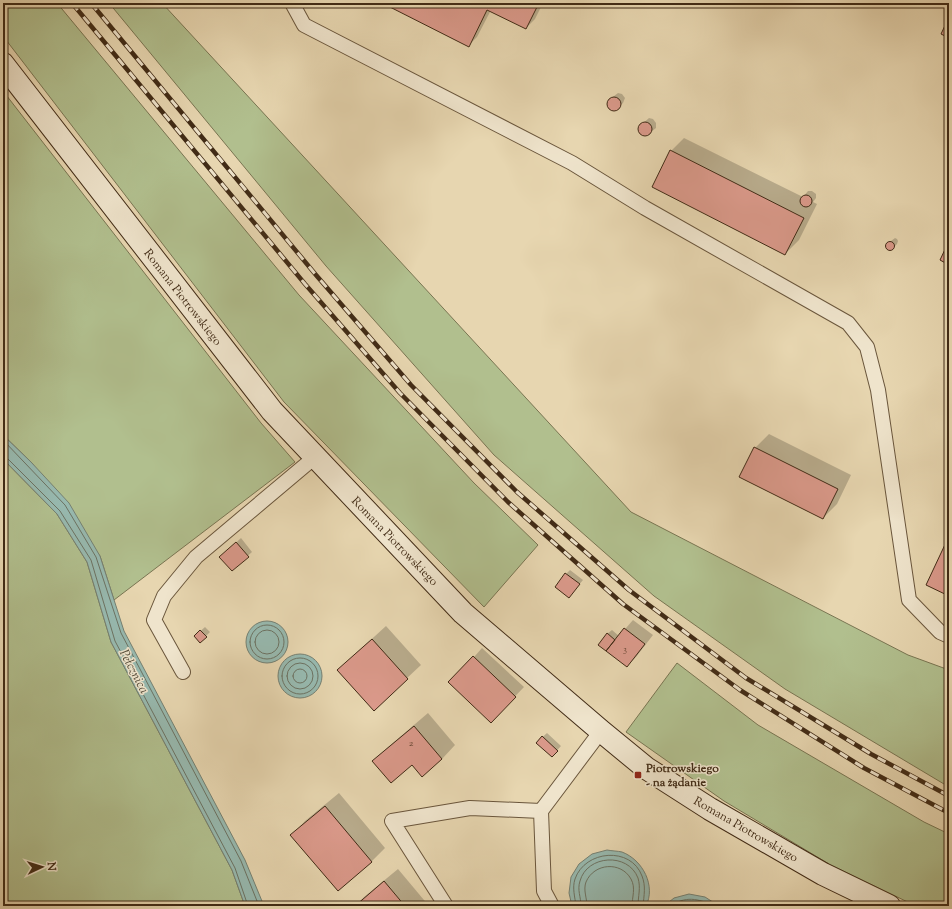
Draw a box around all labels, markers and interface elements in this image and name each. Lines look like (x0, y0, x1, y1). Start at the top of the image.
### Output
street label: Romana Piotrowskiego (139, 245, 226, 350)
street label: Romana Piotrowskiego (347, 493, 442, 591)
house number: 3 (623, 642, 627, 657)
water label: Pełcznica (114, 647, 152, 697)
house number: 2 (409, 736, 414, 751)
place label: Piotrowskiego - na żądanie (645, 760, 719, 792)
marker: Piotrowskiego - na żądanie (633, 770, 643, 780)
street label: Romana Piotrowskiego (690, 793, 802, 867)
north arrow (22, 847, 62, 887)
text: N (43, 860, 59, 872)

